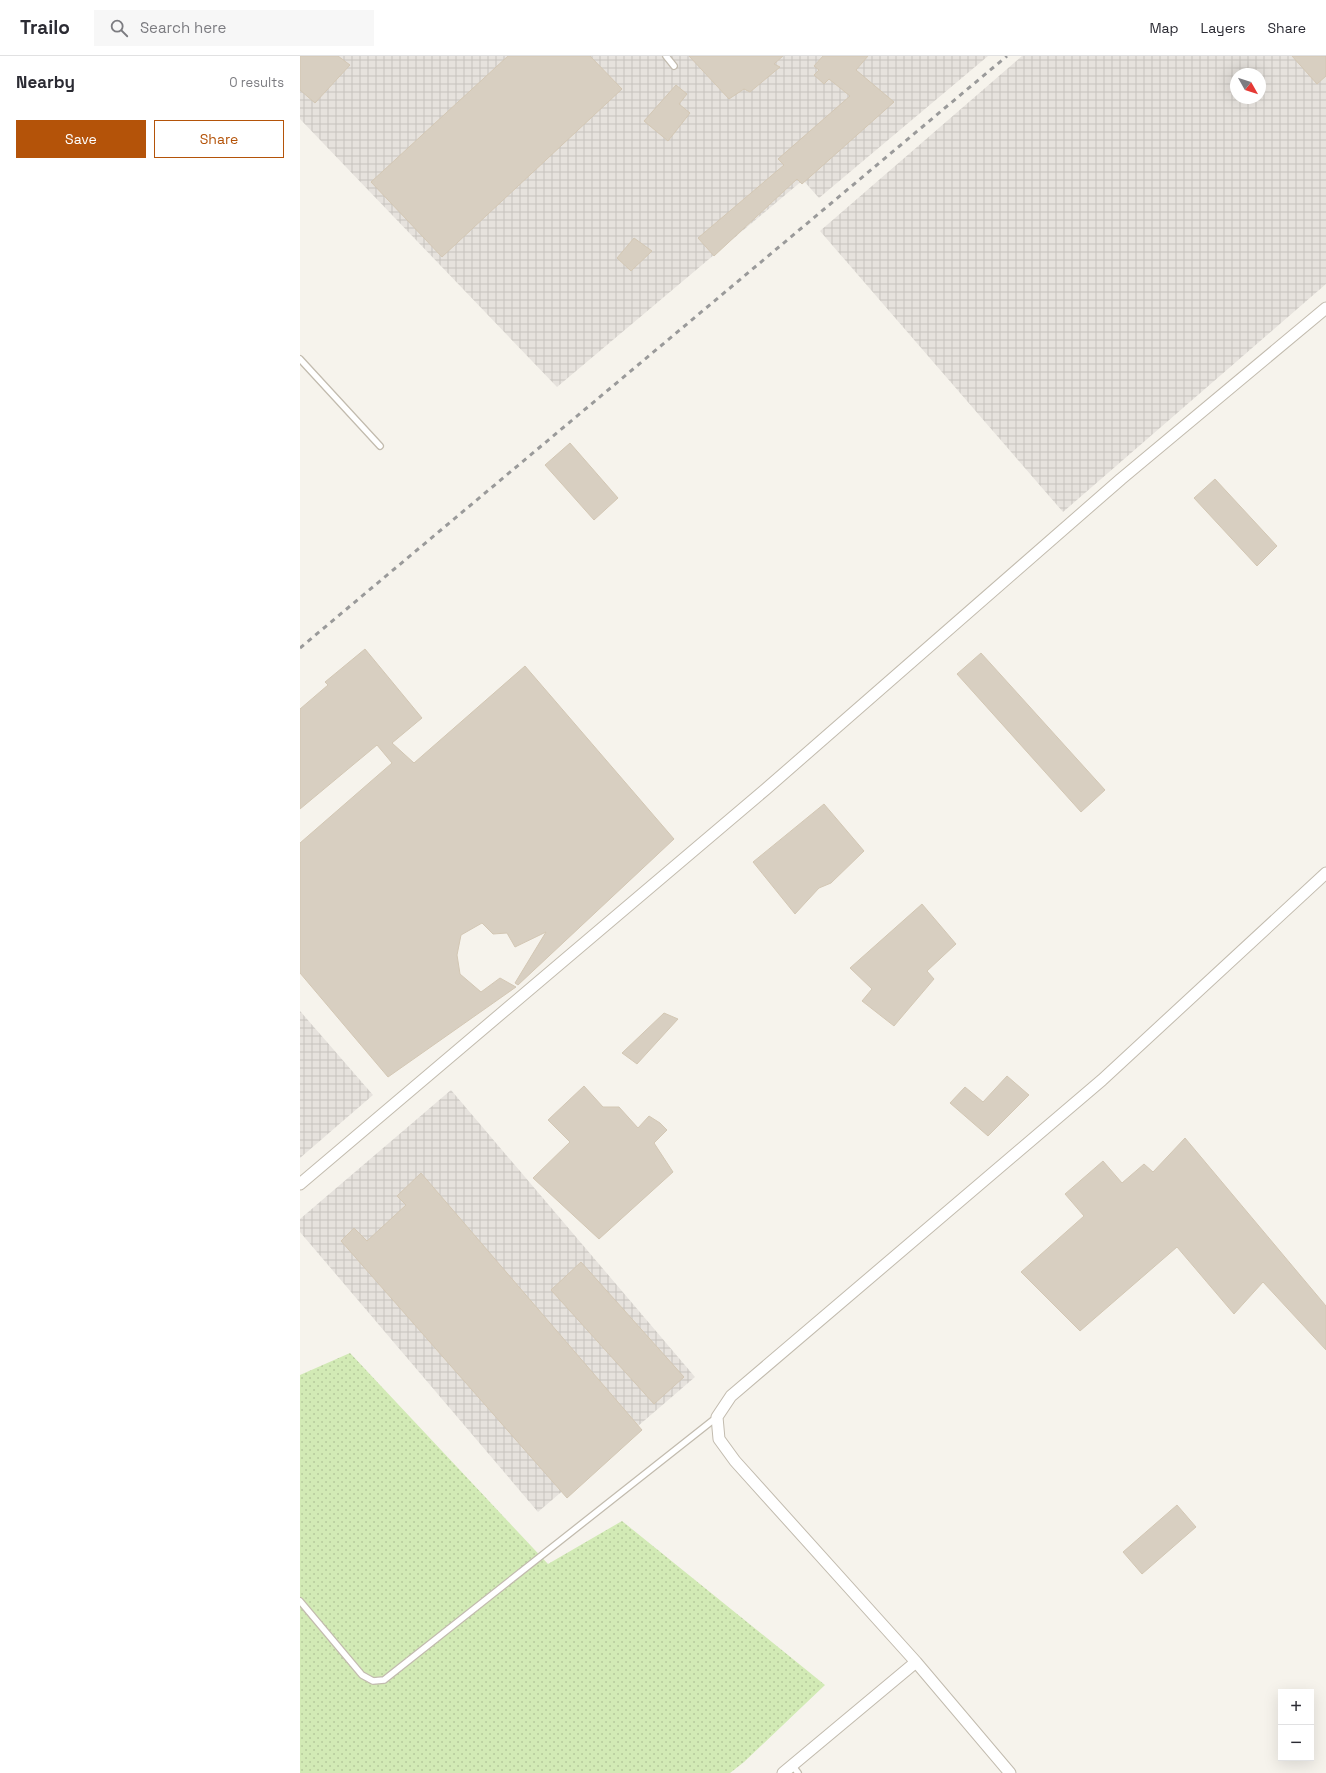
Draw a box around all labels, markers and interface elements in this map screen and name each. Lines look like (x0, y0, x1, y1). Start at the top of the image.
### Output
search box (94, 10, 374, 46)
text: Trailo (20, 15, 70, 40)
icon: search (108, 17, 130, 39)
text: Search here (140, 18, 226, 37)
text: Map (1149, 19, 1179, 37)
text: Layers (1201, 19, 1245, 37)
text: Share (1267, 19, 1306, 37)
north arrow (1230, 68, 1266, 104)
text: Nearby (16, 71, 75, 93)
text: 0 results (229, 74, 284, 91)
button: Save (16, 120, 146, 158)
button: Share (154, 120, 284, 158)
map controls (1278, 1689, 1314, 1761)
button: + (1278, 1689, 1314, 1725)
button: − (1278, 1725, 1314, 1761)

